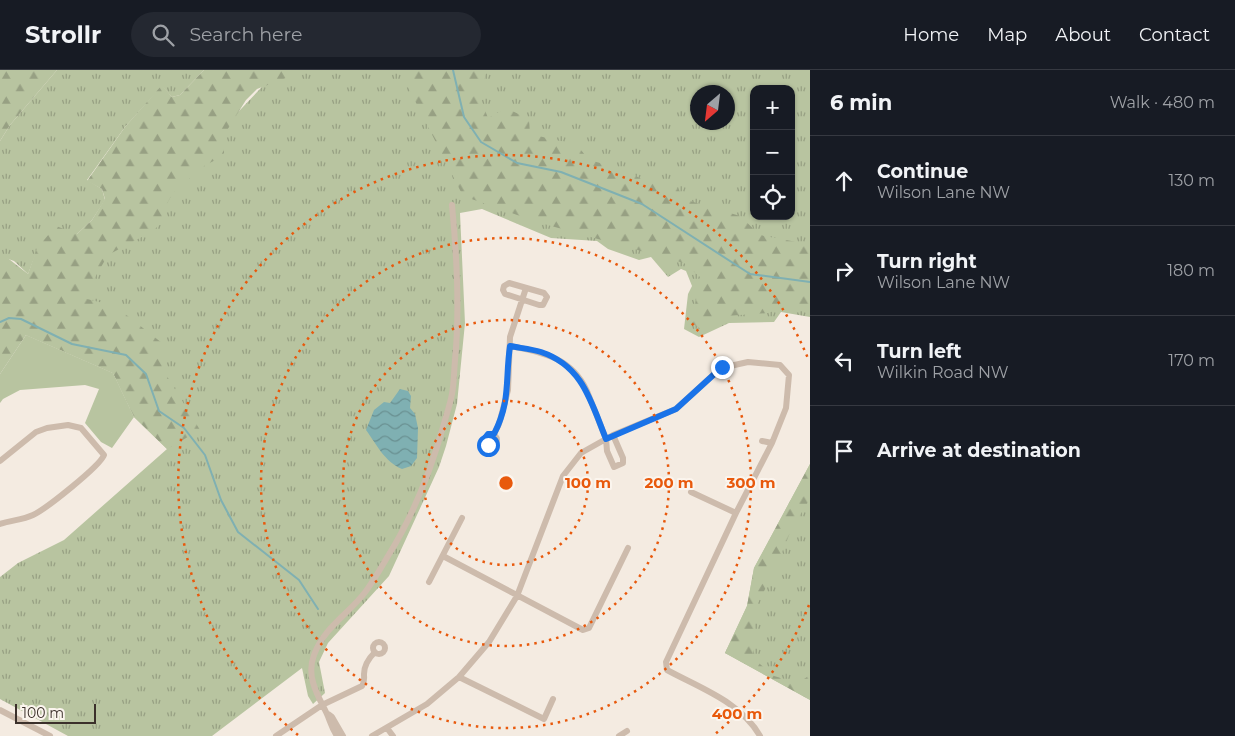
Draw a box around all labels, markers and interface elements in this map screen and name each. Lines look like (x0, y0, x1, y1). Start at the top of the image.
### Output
search box (131, 12, 481, 57)
text: Strollr (25, 20, 101, 49)
icon: search (149, 21, 177, 49)
text: Search here (189, 23, 302, 46)
text: Home (903, 24, 959, 46)
text: Map (987, 24, 1027, 46)
text: About (1055, 24, 1111, 46)
text: Contact (1139, 24, 1210, 46)
north arrow (690, 85, 735, 130)
map controls (750, 85, 795, 220)
button: + (750, 85, 795, 130)
text: 6 min (830, 90, 892, 115)
text: Walk · 480 m (1110, 93, 1215, 112)
button: − (750, 130, 795, 175)
text: Continue (877, 160, 968, 183)
icon: ahead (830, 167, 858, 195)
text: 130 m (1168, 171, 1215, 190)
button: locate (750, 175, 795, 220)
text: Wilson Lane NW (877, 183, 1010, 202)
text: Turn right (877, 250, 977, 273)
icon: right (830, 257, 858, 285)
text: 180 m (1167, 261, 1215, 280)
text: Wilson Lane NW (877, 273, 1010, 292)
text: Turn left (877, 340, 962, 363)
icon: left (830, 347, 858, 375)
text: 170 m (1168, 351, 1215, 370)
route end (711, 356, 734, 379)
text: Wilkin Road NW (877, 363, 1009, 382)
route start (477, 434, 500, 457)
icon: arrive (830, 437, 858, 465)
text: Arrive at destination (877, 439, 1081, 462)
text: 100 m (565, 473, 611, 492)
text: 200 m (644, 473, 694, 492)
text: 300 m (725, 473, 776, 492)
centre of rings (497, 474, 515, 492)
scale bar (15, 701, 96, 724)
text: 100 m (22, 704, 64, 722)
text: 400 m (712, 704, 762, 723)

